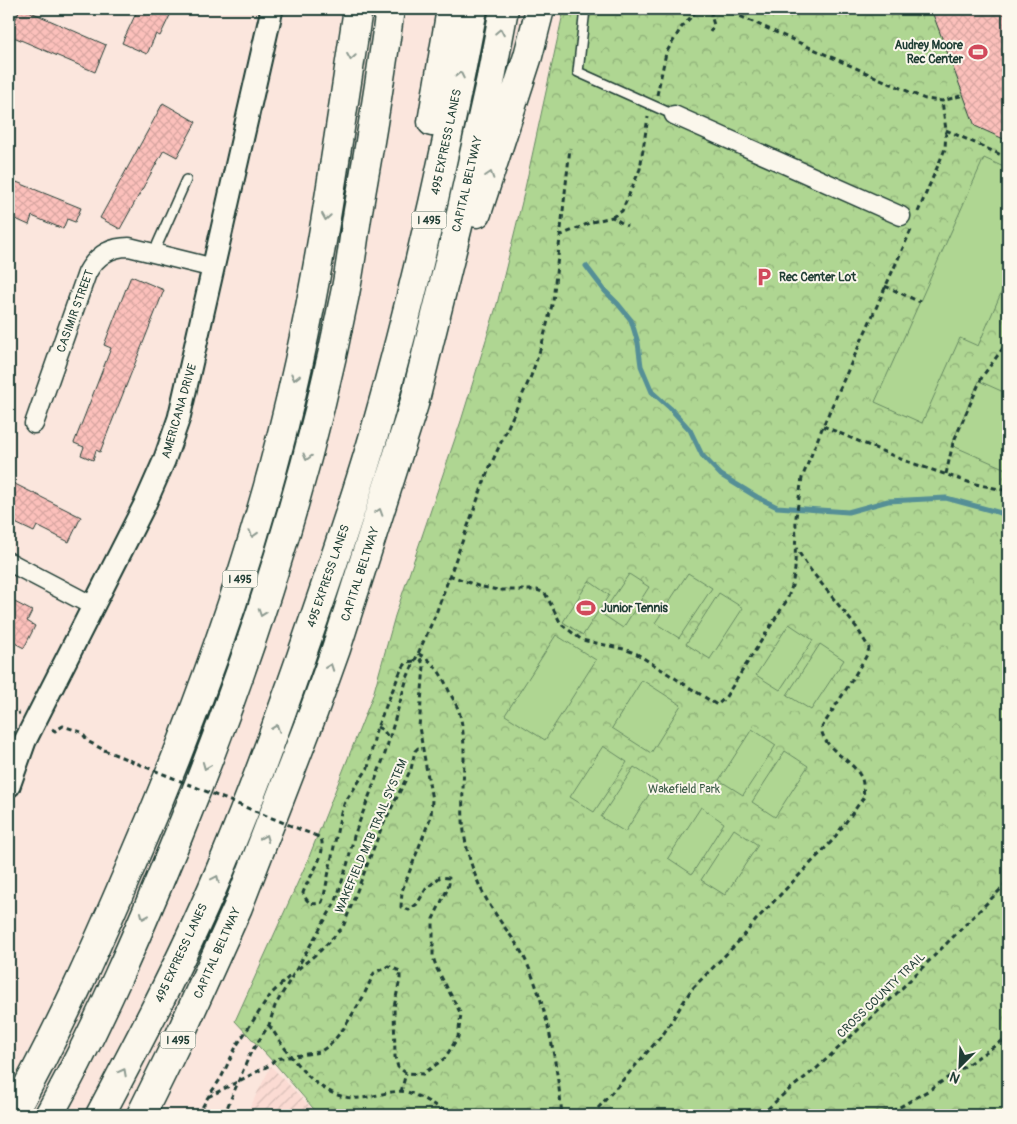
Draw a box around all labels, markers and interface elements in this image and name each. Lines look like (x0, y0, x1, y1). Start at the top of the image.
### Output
one-way arrow (494, 28, 504, 37)
place label: Audrey Moore Rec Center (895, 38, 964, 67)
sports icon: Audrey Moore Rec Center (967, 41, 989, 63)
one-way arrow (346, 53, 357, 61)
one-way arrow (454, 70, 465, 79)
street label: 495 EXPRESS LANES (428, 88, 465, 196)
street label: CAPITAL BELTWAY (449, 134, 486, 234)
one-way arrow (484, 171, 494, 179)
road number: I 495 (412, 212, 446, 228)
one-way arrow (321, 213, 331, 222)
parking icon: Rec Center Lot (753, 266, 775, 288)
street label: CASIMIR STREET (54, 267, 97, 355)
place label: Rec Center Lot (779, 270, 857, 285)
street label: AMERICANA DRIVE (159, 362, 200, 460)
one-way arrow (290, 373, 301, 382)
one-way arrow (302, 453, 313, 462)
one-way arrow (374, 509, 384, 517)
street label: 495 EXPRESS LANES (304, 523, 353, 629)
street label: CAPITAL BELTWAY (338, 525, 383, 623)
one-way arrow (249, 529, 259, 538)
road number: I 495 (222, 570, 258, 588)
sports icon: Junior Tennis (575, 597, 597, 619)
place label: Junior Tennis (601, 601, 668, 616)
one-way arrow (257, 608, 267, 617)
one-way arrow (324, 663, 334, 672)
one-way arrow (270, 724, 280, 732)
street label: WAKEFIELD MTB TRAIL SYSTEM (332, 757, 411, 915)
one-way arrow (202, 761, 212, 770)
park label: Wakefield Park (648, 782, 720, 797)
one-way arrow (259, 834, 270, 843)
one-way arrow (210, 875, 221, 884)
street label: 495 EXPRESS LANES (152, 901, 211, 1005)
street label: CAPITAL BELTWAY (191, 905, 244, 1001)
one-way arrow (140, 911, 151, 920)
street label: CROSS COUNTY TRAIL (834, 949, 929, 1041)
road number: I 495 (160, 1032, 196, 1048)
north arrow (934, 1042, 984, 1092)
text: N (947, 1068, 963, 1087)
one-way arrow (117, 1069, 127, 1078)

